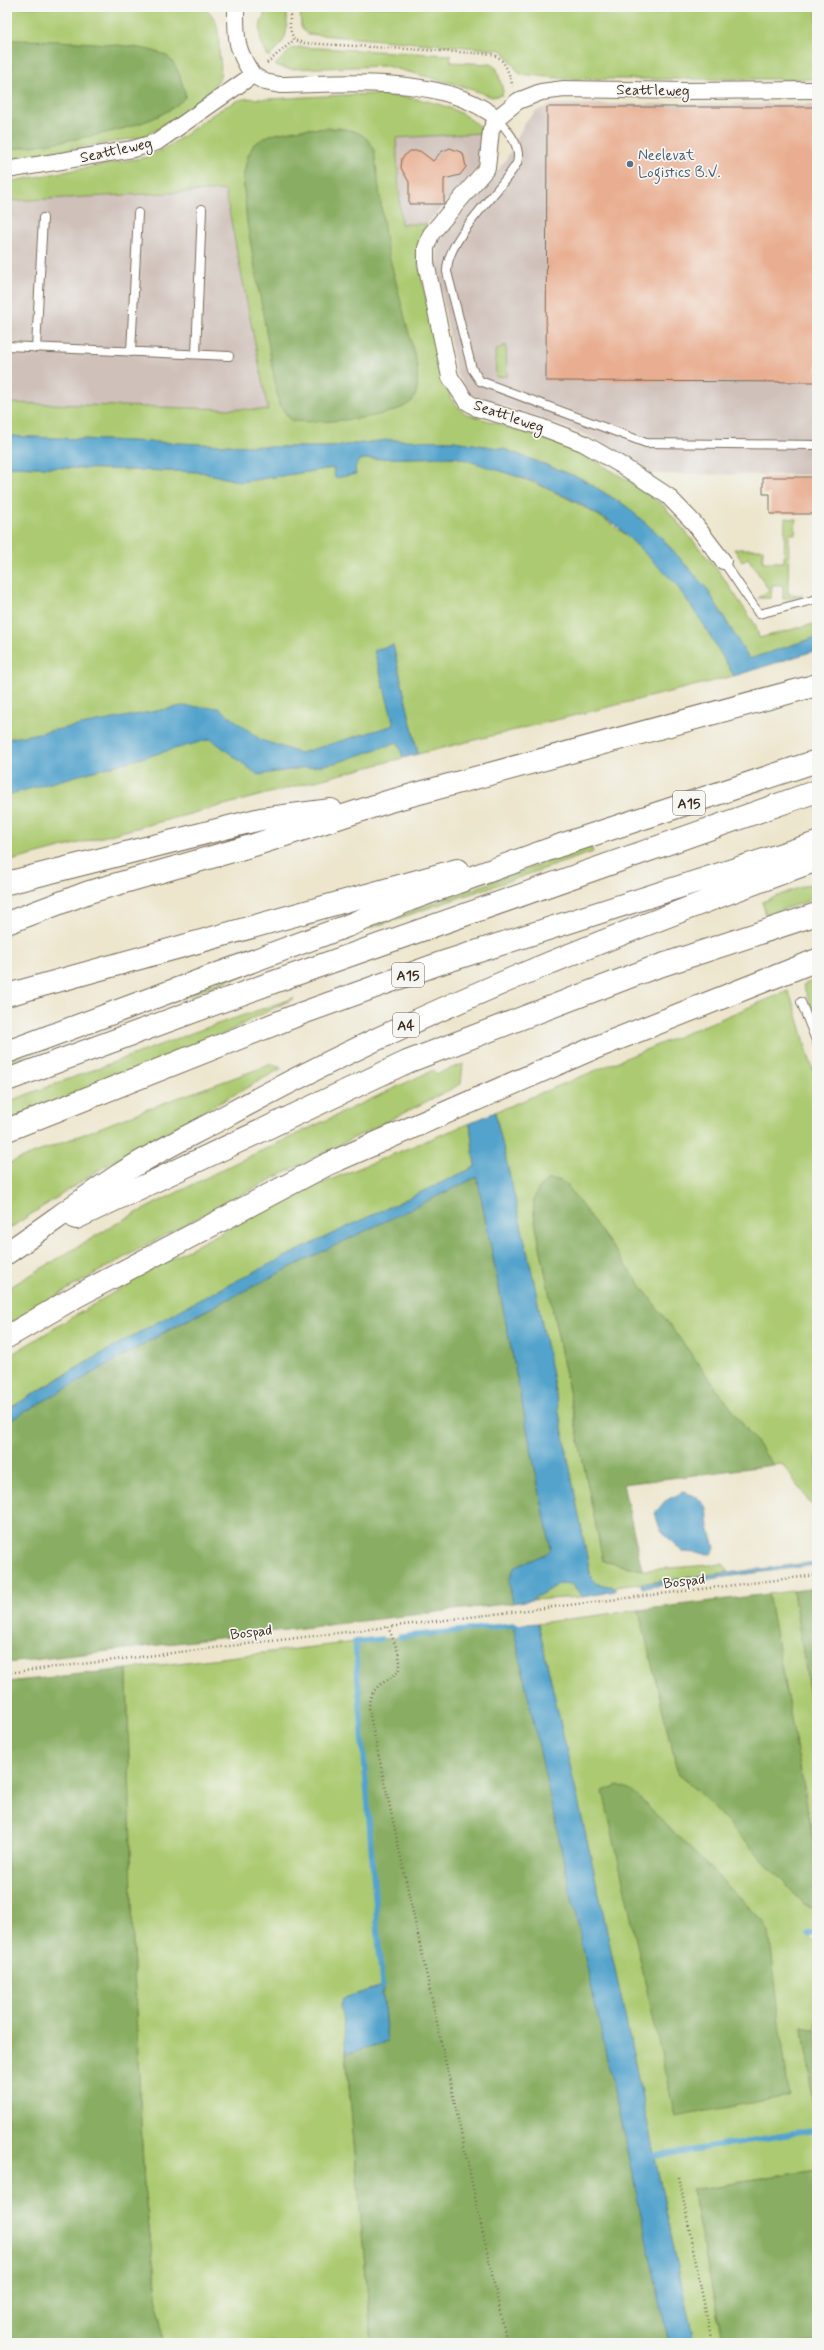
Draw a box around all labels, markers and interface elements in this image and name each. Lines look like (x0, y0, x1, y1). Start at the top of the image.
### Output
street label: Seattleweg (616, 80, 690, 103)
street label: Seattleweg (78, 134, 154, 169)
place label: Neelevat Logistics B.V. (638, 146, 721, 184)
marker: Neelevat Logistics B.V. (625, 159, 635, 169)
street label: Seattleweg (470, 396, 547, 439)
road number: A15 (673, 791, 705, 815)
road number: A15 (392, 963, 424, 987)
road number: A4 (393, 1013, 419, 1037)
street label: Bospad (662, 1569, 706, 1594)
street label: Bospad (229, 1620, 273, 1645)

